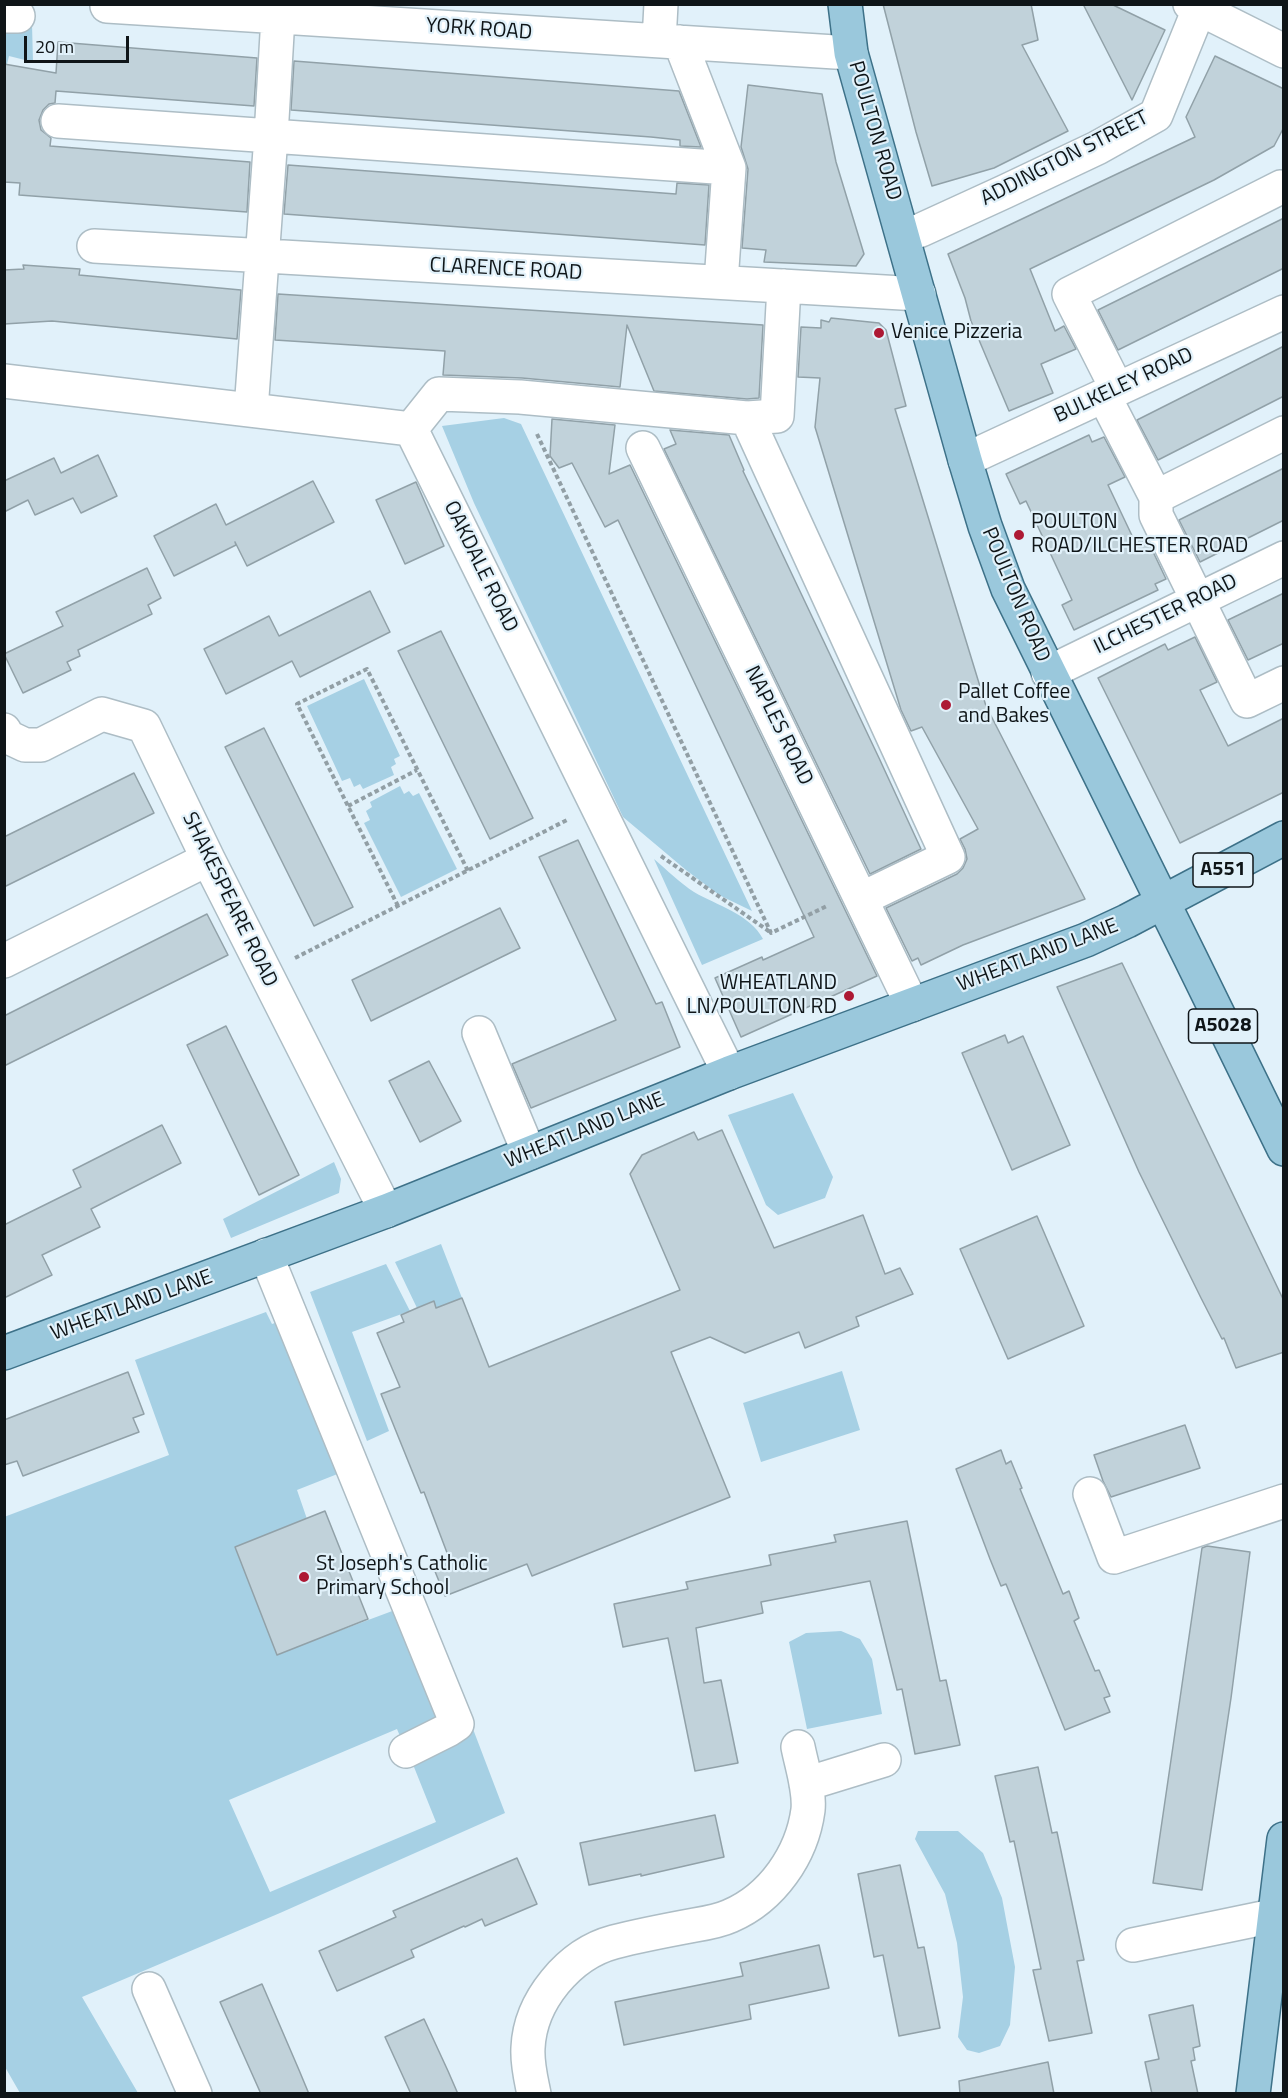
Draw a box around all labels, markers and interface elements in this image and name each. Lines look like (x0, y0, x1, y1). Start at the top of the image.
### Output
street label: YORK ROAD (425, 14, 533, 46)
scale bar (27, 24, 132, 62)
text: 20 m (35, 33, 74, 60)
street label: POULTON ROAD (842, 58, 906, 204)
street label: ADDINGTON STREET (977, 106, 1153, 212)
street label: CLARENCE ROAD (429, 253, 583, 287)
place label: Venice Pizzeria (891, 320, 1022, 346)
marker: Venice Pizzeria (872, 326, 886, 340)
street label: BULKELEY ROAD (1051, 343, 1197, 429)
street label: OAKDALE ROAD (437, 497, 523, 637)
place label: POULTON ROAD/ILCHESTER ROAD (1031, 510, 1248, 560)
street label: POULTON ROAD (975, 524, 1055, 666)
marker: POULTON ROAD/ILCHESTER ROAD (1012, 528, 1026, 542)
street label: ILCHESTER ROAD (1090, 569, 1242, 661)
street label: NAPLES ROAD (738, 662, 818, 790)
place label: Pallet Coffee and Bakes (958, 680, 1070, 730)
marker: Pallet Coffee and Bakes (939, 698, 953, 712)
street label: SHAKESPEARE ROAD (176, 809, 282, 991)
road number: A551 (1193, 853, 1253, 887)
street label: WHEATLAND LANE (954, 914, 1122, 998)
place label: WHEATLAND LN/POULTON RD (686, 971, 837, 1021)
marker: WHEATLAND LN/POULTON RD (842, 989, 856, 1003)
road number: A5028 (1188, 1009, 1258, 1043)
street label: WHEATLAND LANE (501, 1087, 669, 1175)
street label: WHEATLAND LANE (48, 1265, 216, 1347)
place label: St Joseph's Catholic Primary School (316, 1552, 488, 1602)
marker: St Joseph's Catholic Primary School (297, 1570, 311, 1584)

